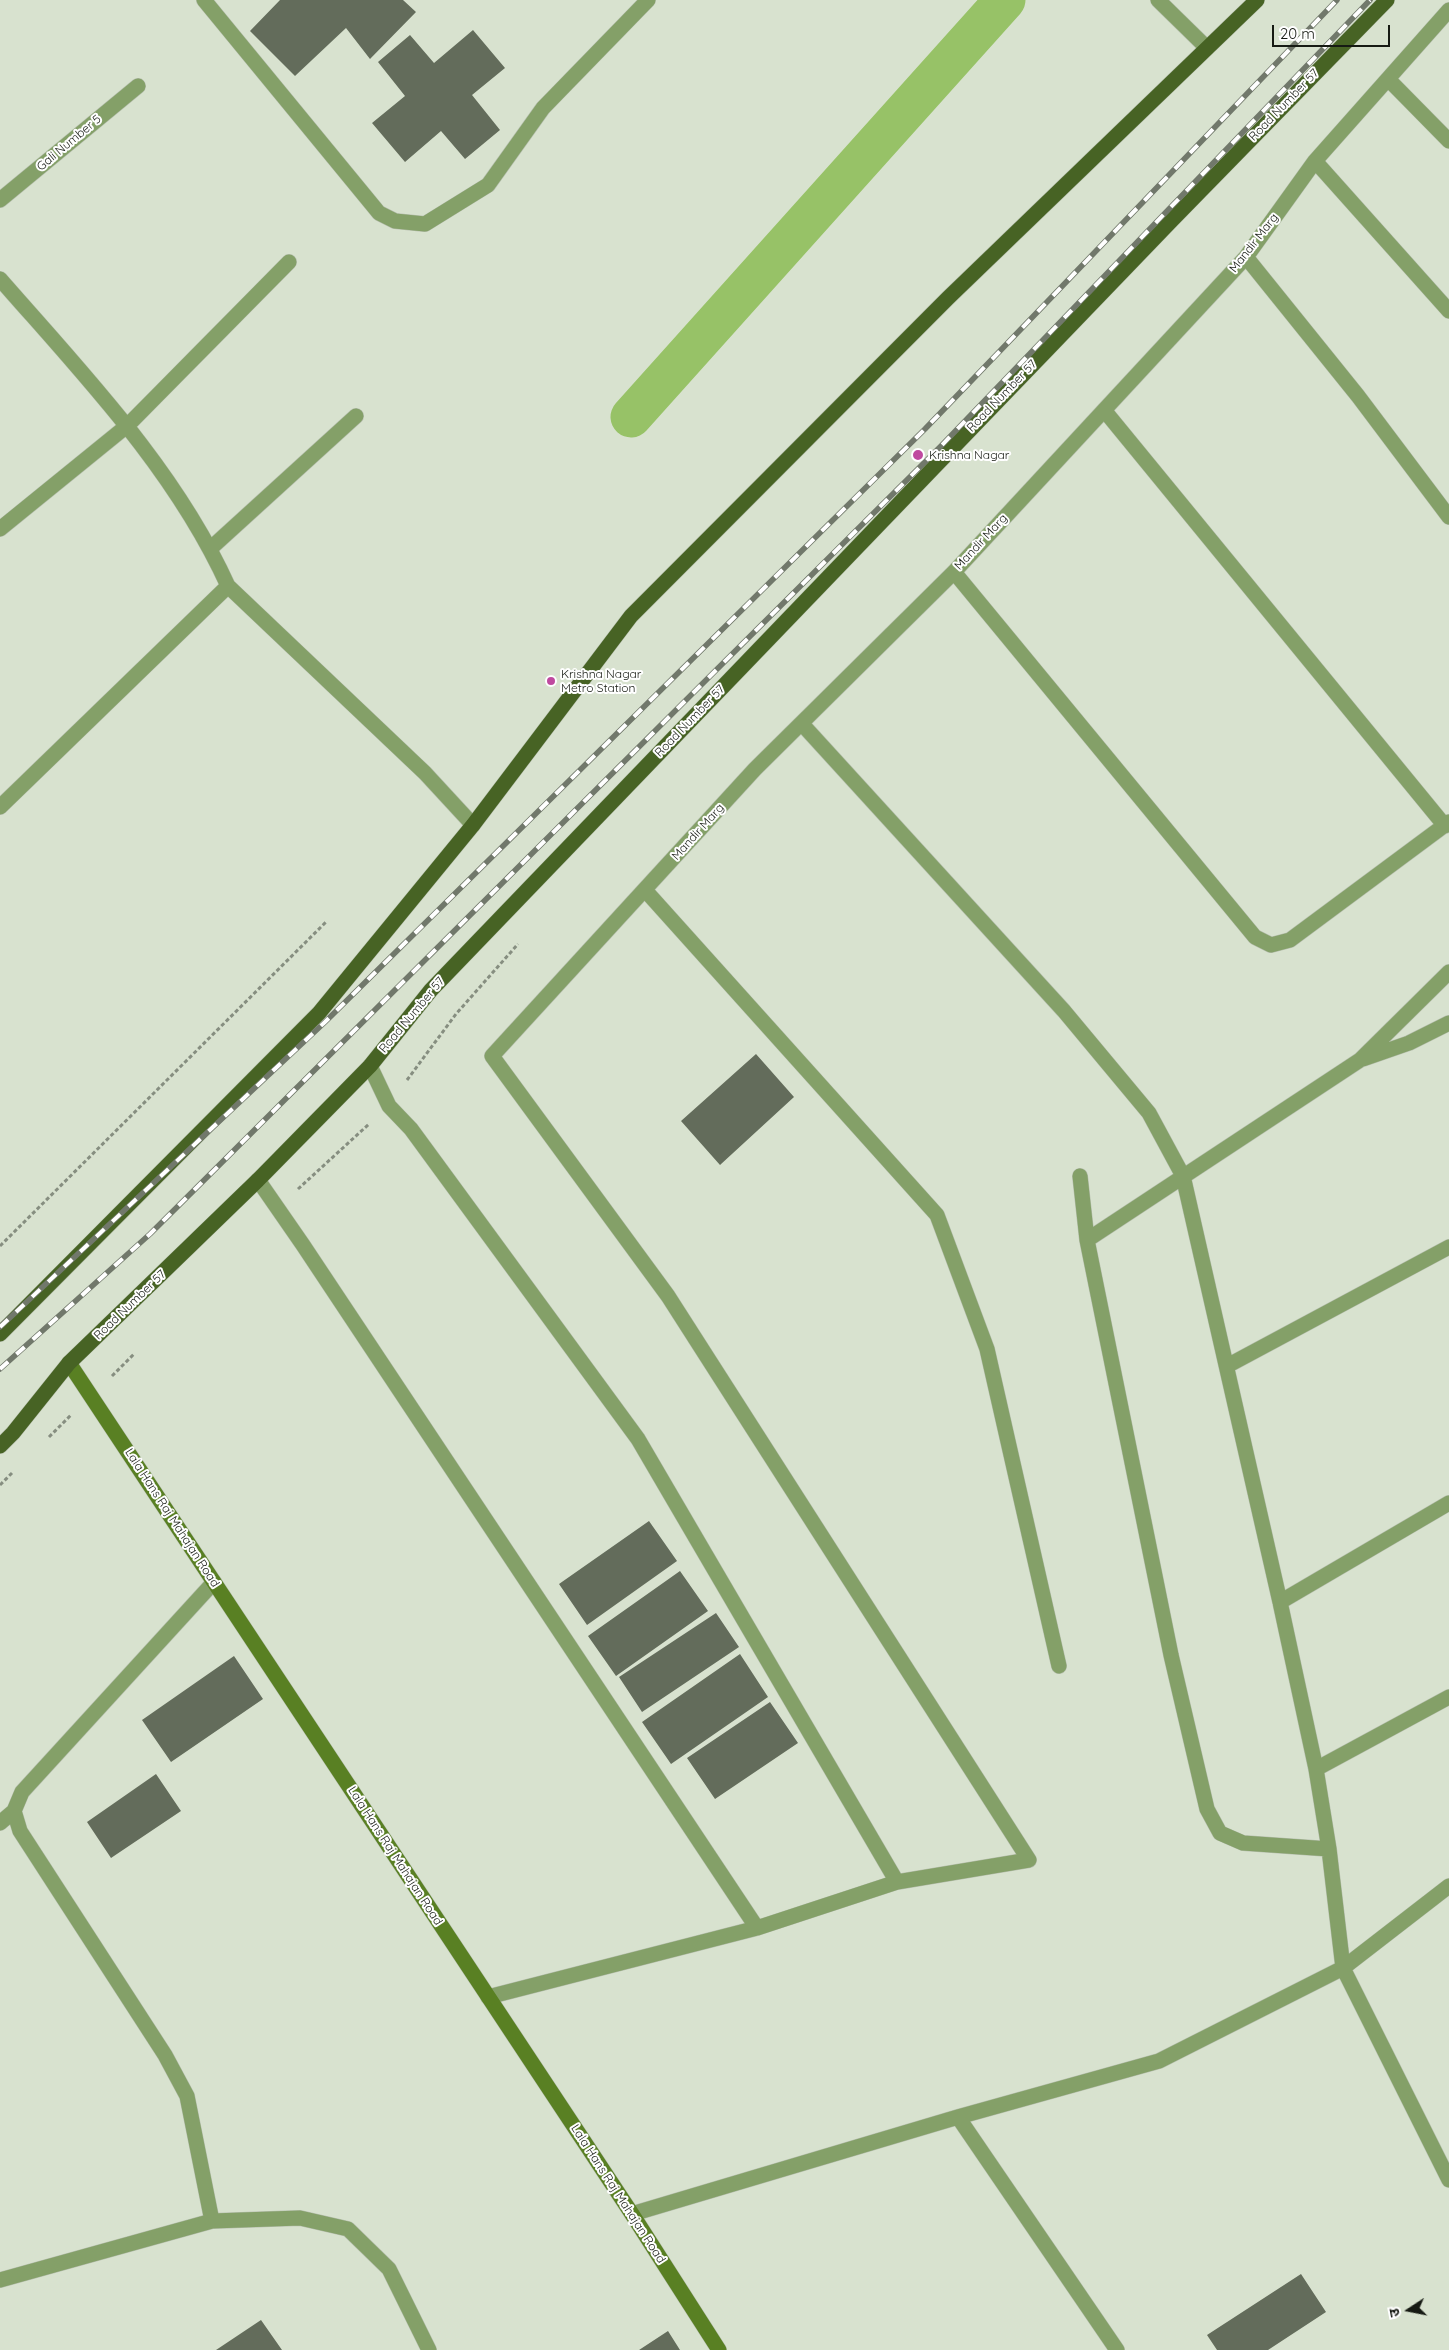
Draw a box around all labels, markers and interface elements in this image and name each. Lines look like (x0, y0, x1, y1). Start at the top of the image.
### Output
scale bar (1274, 15, 1392, 47)
text: 20 m (1280, 24, 1315, 43)
street label: Road Number 57 (1246, 66, 1322, 144)
street label: Gali Number 5 (34, 112, 104, 174)
street label: Mandir Marg (1226, 211, 1282, 275)
street label: Road Number 57 (964, 357, 1040, 435)
marker: Krishna Nagar (911, 448, 925, 462)
place label: Krishna Nagar (929, 448, 1009, 462)
street label: Mandir Marg (952, 511, 1010, 573)
place label: Krishna Nagar Metro Station (561, 667, 641, 695)
marker: Krishna Nagar Metro Station (545, 675, 557, 687)
street label: Road Number 57 (652, 682, 728, 760)
street label: Mandir Marg (669, 801, 727, 863)
street label: Road Number 57 (376, 974, 448, 1056)
street label: Road Number 57 (91, 1267, 169, 1343)
street label: Lala Hans Raj Mahajan Road (122, 1446, 222, 1590)
street label: Lala Hans Raj Mahajan Road (345, 1784, 445, 1928)
street label: Lala Hans Raj Mahajan Road (568, 2122, 668, 2266)
north arrow (1384, 2285, 1434, 2335)
text: उ (1385, 2307, 1404, 2319)

